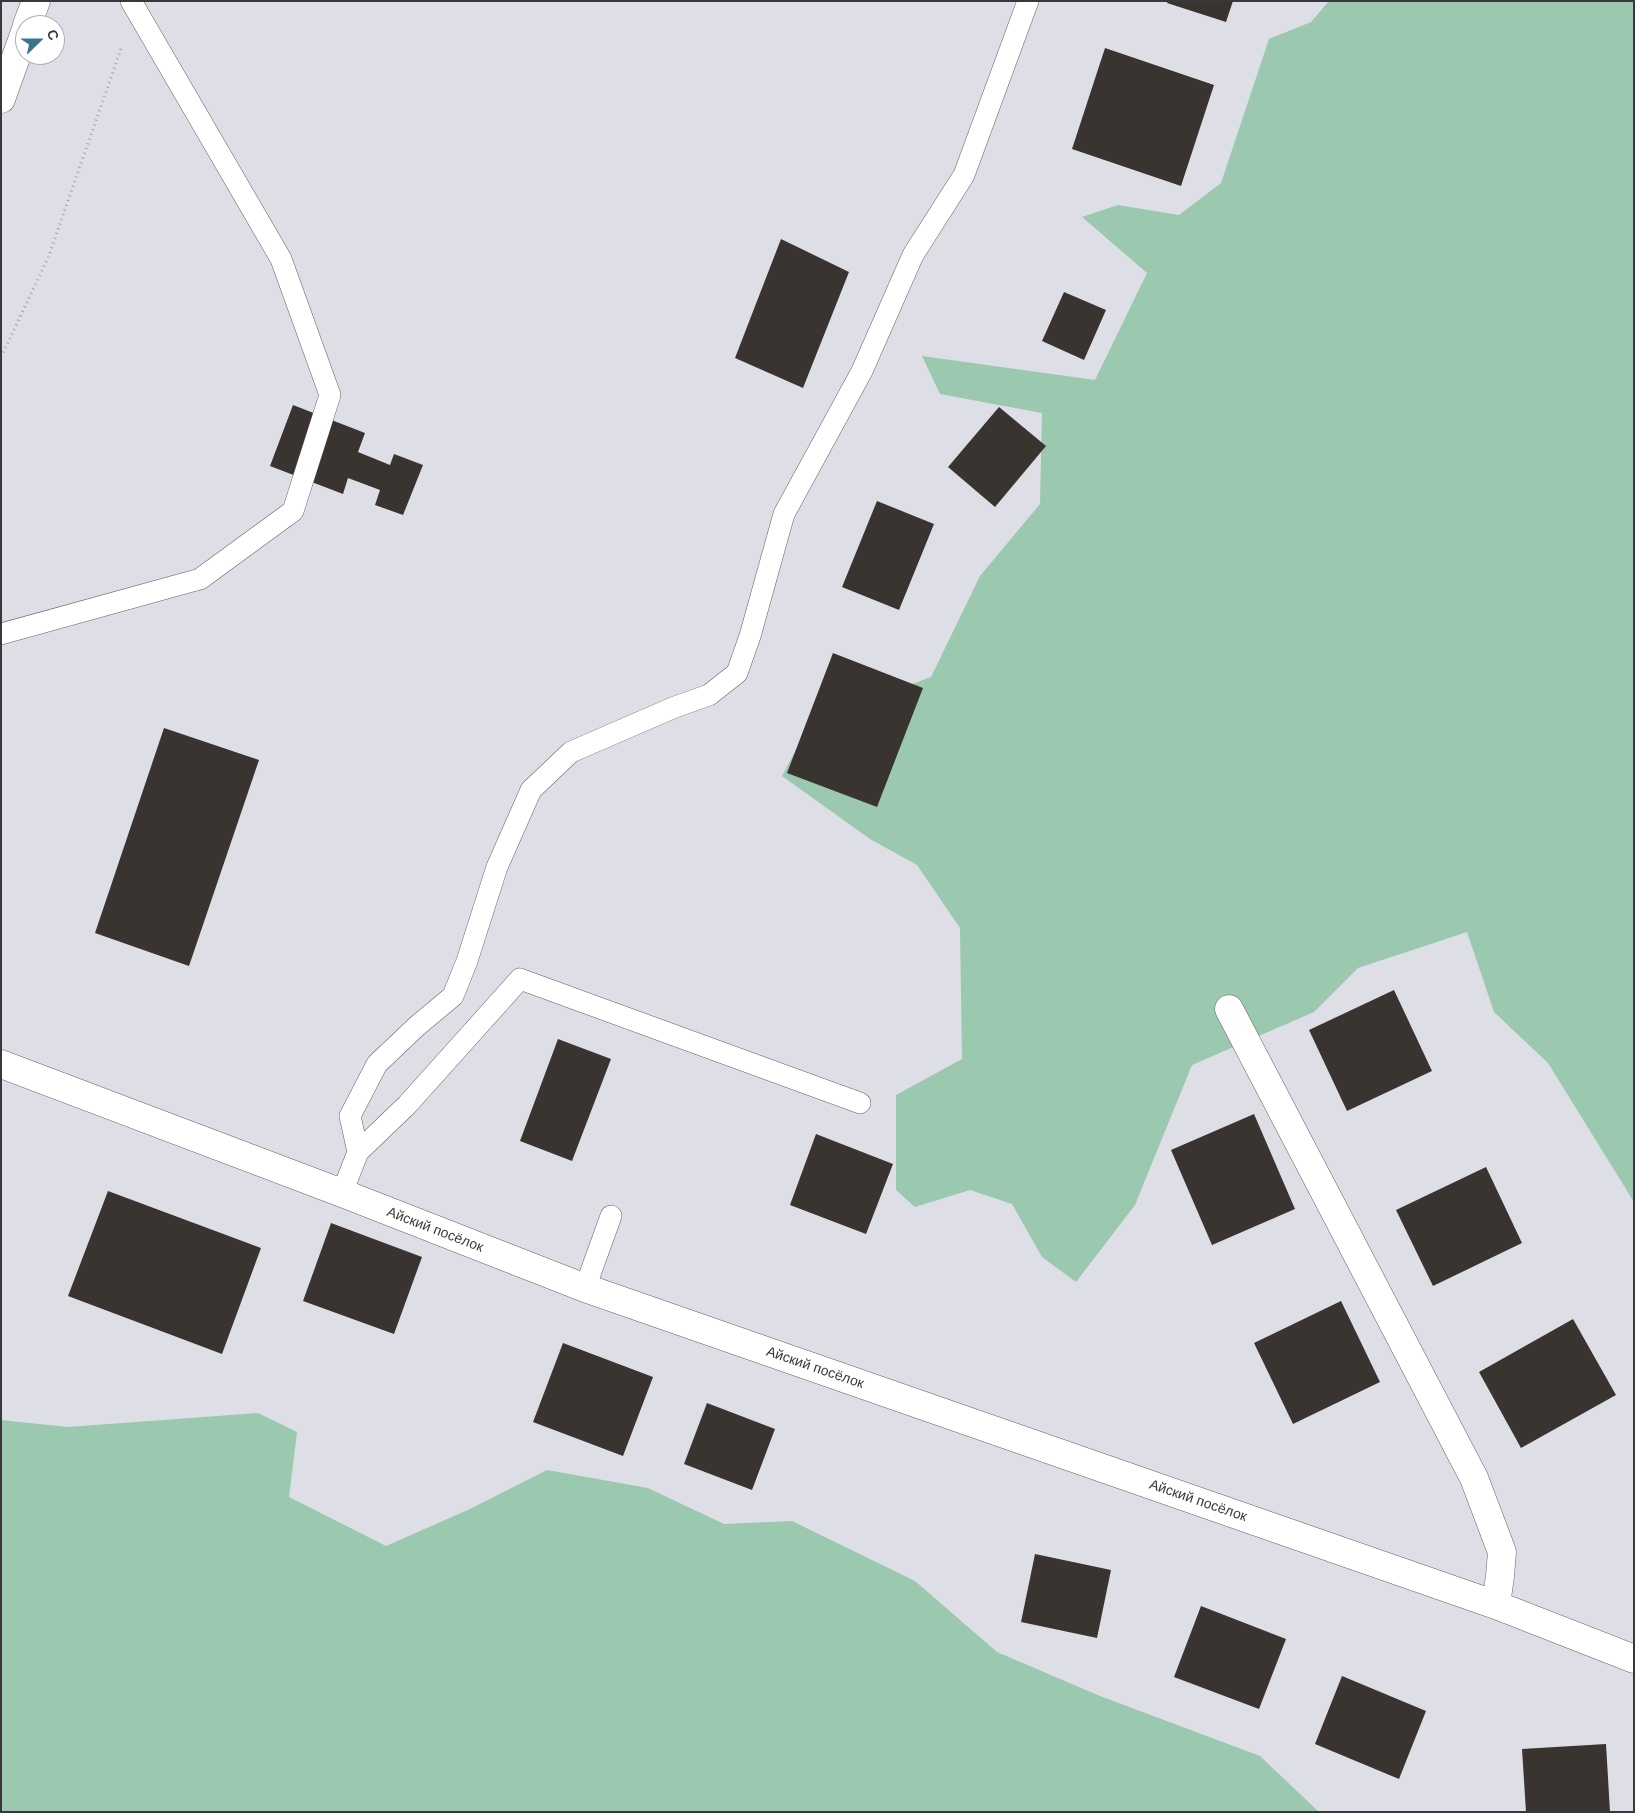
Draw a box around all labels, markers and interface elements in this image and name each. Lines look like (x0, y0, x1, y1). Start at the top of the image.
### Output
north arrow (15, 15, 65, 65)
text: С (44, 27, 62, 42)
street label: Айский посёлок (384, 1204, 486, 1256)
street label: Айский посёлок (764, 1343, 866, 1393)
street label: Айский посёлок (1147, 1476, 1249, 1526)

